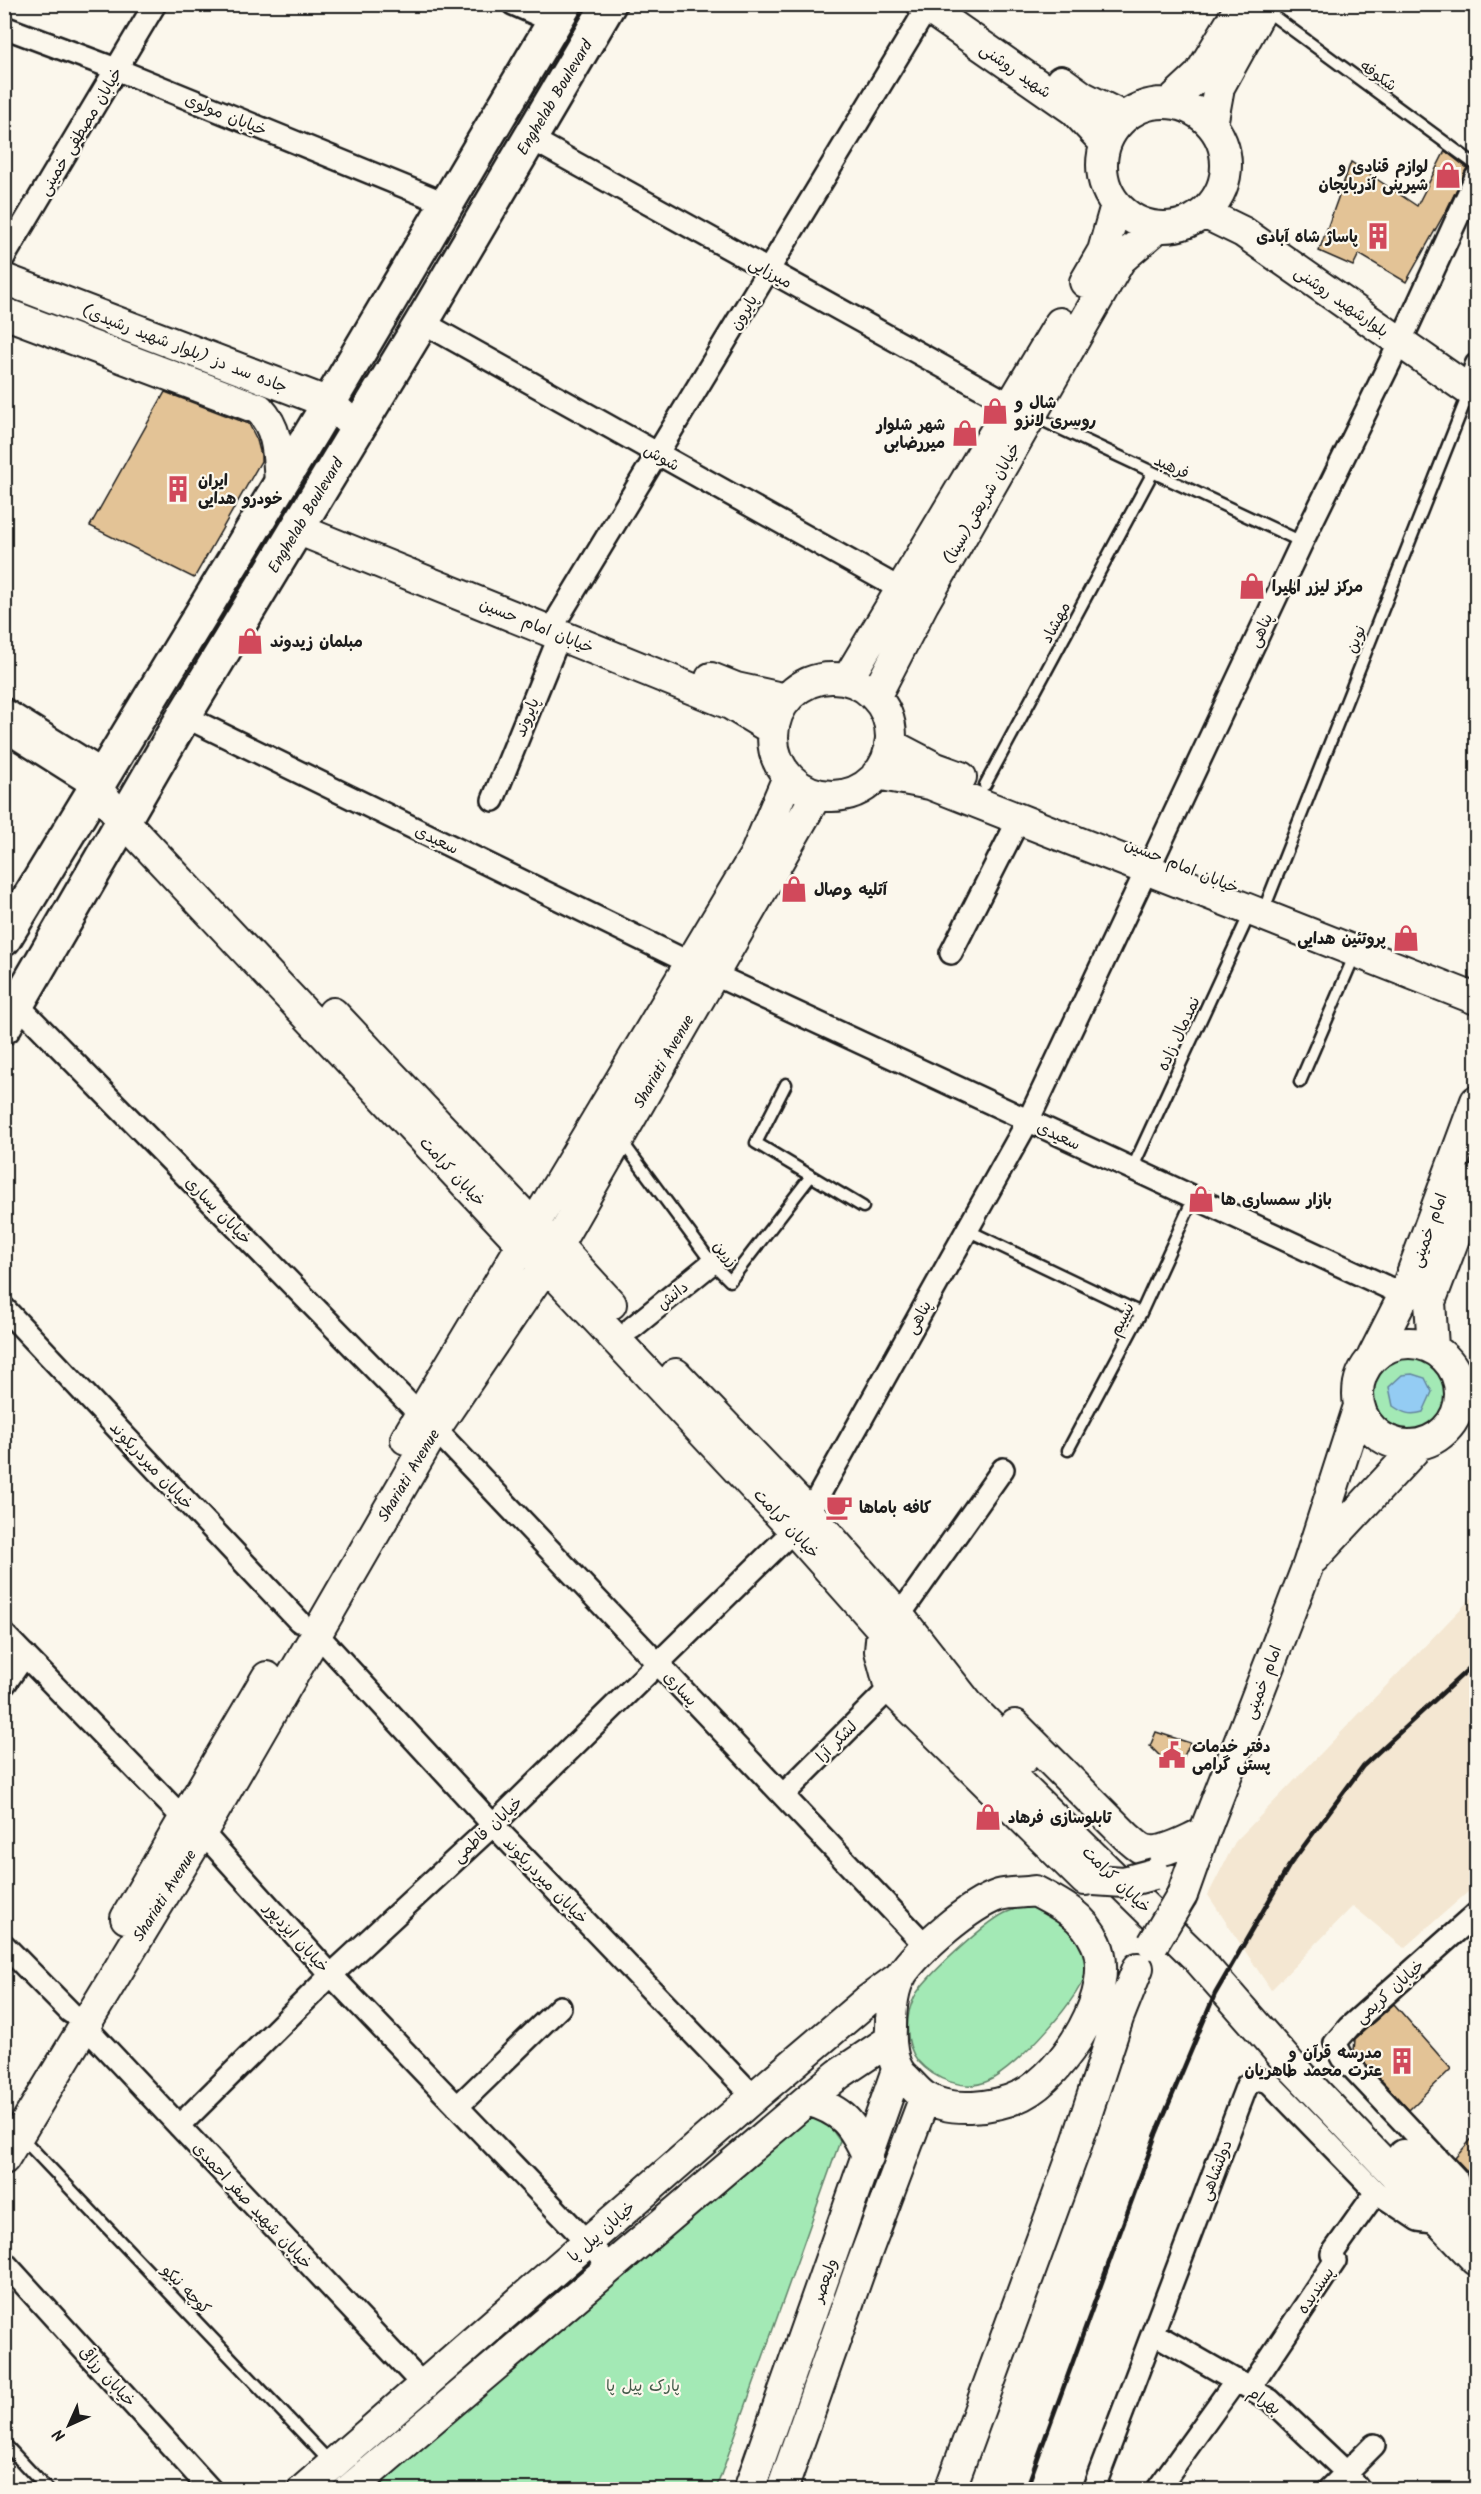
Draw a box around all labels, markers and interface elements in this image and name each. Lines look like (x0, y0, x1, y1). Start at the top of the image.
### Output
street label: Enghelab Boulevard (511, 34, 600, 160)
street label: شهید روشنی (974, 37, 1056, 105)
street label: شکوفه (1354, 54, 1402, 98)
street label: خیابان مصطفی خمینی (33, 63, 130, 201)
street label: خیابان مولوی (181, 88, 270, 143)
place label: لوازم قنادی و شیرینی آذربایجان (1319, 155, 1428, 198)
shop icon: لوازم قنادی و شیرینی آذربایجان (1433, 160, 1463, 190)
building icon: پاساژ شاه آبادی (1363, 221, 1393, 251)
place label: پاساژ شاه آبادی (1256, 225, 1358, 250)
street label: میرزایی (744, 251, 797, 296)
street label: بلوارشهید روشنی (1289, 260, 1394, 344)
street label: پایرون (724, 290, 765, 335)
street label: جاده سد دز (بلوار شهید رشیدی) (78, 299, 291, 400)
place label: شال و روسری لانزو (1014, 391, 1097, 434)
shop icon: شال و روسری لانزو (980, 396, 1010, 426)
place label: شهر شلوار میررضابی (875, 413, 945, 456)
shop icon: شهر شلوار میررضابی (950, 418, 980, 448)
street label: شوش (639, 438, 684, 478)
street label: خیابان شریعتی(سینا) (937, 438, 1027, 569)
street label: فرهبد (1150, 448, 1193, 486)
street label: Enghelab Boulevard (262, 452, 351, 578)
place label: ایران خودرو هدایی (198, 469, 283, 512)
building icon: ایران خودرو هدایی (163, 474, 193, 504)
shop icon: مرکز لیزر المیرا (1237, 571, 1267, 601)
place label: مرکز لیزر المیرا (1272, 575, 1363, 600)
street label: خیابان امام حسین (475, 592, 597, 661)
street label: مهشاد (1035, 597, 1078, 648)
street label: پناهی (1243, 609, 1280, 652)
street label: نوین (1340, 622, 1373, 657)
shop icon: مبلمان زیدوند (235, 626, 265, 656)
place label: مبلمان زیدوند (270, 630, 363, 655)
street label: پایروند (508, 694, 547, 741)
street label: سعیدی (410, 819, 462, 862)
street label: خیابان امام حسین (1120, 832, 1242, 901)
shop icon: آتلیه وصال (779, 874, 809, 904)
place label: آتلیه وصال (814, 878, 888, 903)
shop icon: پروتئین هدایی (1391, 923, 1421, 953)
place label: پروتئین هدایی (1297, 927, 1386, 952)
street label: نمدمال زاده (1151, 992, 1208, 1075)
street label: Shariati Avenue (627, 1010, 701, 1113)
street label: سعیدی (1032, 1115, 1084, 1157)
street label: خیابان کرامت (413, 1131, 491, 1213)
street label: خیابان یساری (179, 1171, 257, 1251)
shop icon: بازار سمساری ها (1186, 1184, 1216, 1214)
place label: بازار سمساری ها (1221, 1188, 1332, 1213)
street label: امام خمینی (1404, 1190, 1454, 1271)
street label: زرین (706, 1235, 744, 1273)
street label: دانش (652, 1276, 694, 1317)
street label: پناهی (900, 1296, 939, 1339)
street label: نسیم (1103, 1298, 1141, 1341)
street label: خیابان میردریکوند (103, 1416, 199, 1516)
street label: Shariati Avenue (372, 1424, 447, 1527)
street label: خیابان کرامت (747, 1483, 825, 1565)
cafe icon: کافه باماها (824, 1492, 854, 1522)
place label: کافه باماها (859, 1496, 931, 1521)
street label: امام خمینی (1238, 1642, 1289, 1723)
street label: یساری (657, 1666, 703, 1712)
street label: لشکر آرا (810, 1715, 864, 1769)
place label: دفتر خدمات پستی گرامی (1192, 1735, 1271, 1778)
public building icon: دفتر خدمات پستی گرامی (1157, 1740, 1187, 1770)
street label: خیابان فاطمی (447, 1791, 529, 1869)
shop icon: تابلوسازی فرهاد (973, 1802, 1003, 1832)
place label: تابلوسازی فرهاد (1008, 1806, 1113, 1831)
street label: خیابان میردریکوند (497, 1832, 593, 1930)
street label: خیابان کرامت (1076, 1841, 1156, 1920)
street label: Shariati Avenue (127, 1845, 204, 1947)
street label: خیابان ایزدپور (256, 1896, 334, 1979)
street label: خیابان کریمی (1350, 1954, 1430, 2030)
place label: مدرسه قرآن و عترت محمد طاهریان (1244, 2041, 1382, 2084)
building icon: مدرسه قرآن و عترت محمد طاهریان (1387, 2046, 1417, 2076)
street label: خیابان شهید صفر احمدی (186, 2137, 318, 2275)
street label: دولتشاهی (1193, 2137, 1239, 2205)
street label: خیابان پیل پا (563, 2196, 641, 2269)
street label: ولیعصر (805, 2255, 845, 2308)
street label: کوچه نیکو (154, 2258, 216, 2321)
street label: پسندیده (1291, 2262, 1341, 2319)
street label: خیابان رزاقی (73, 2341, 141, 2413)
park label: پارک پیل پا (606, 2374, 680, 2399)
street label: بهرام (1242, 2381, 1286, 2422)
north arrow (39, 2395, 99, 2455)
text: N (47, 2422, 72, 2447)

